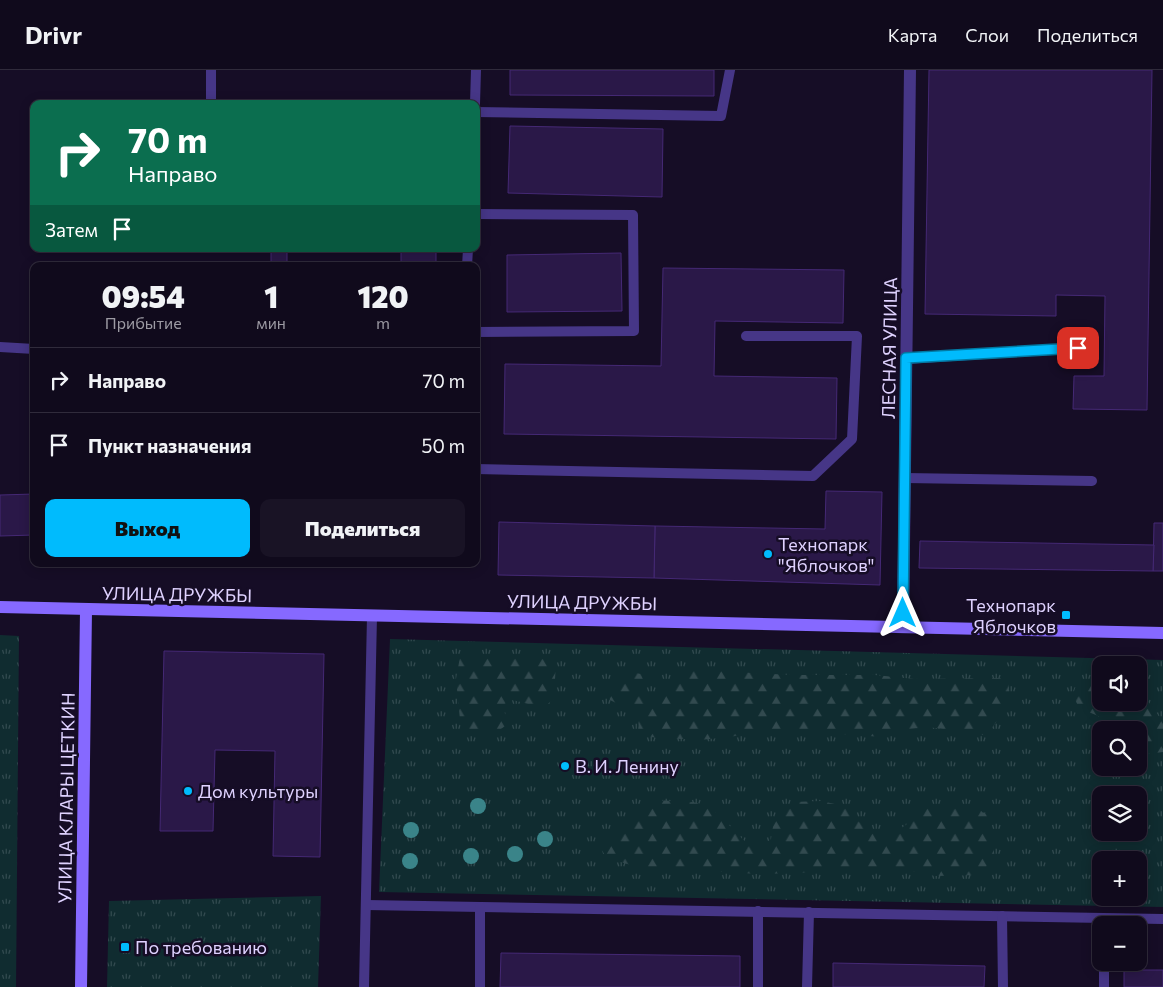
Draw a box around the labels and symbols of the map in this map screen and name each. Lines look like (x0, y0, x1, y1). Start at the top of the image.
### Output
street label: ЛЕСНАЯ УЛИЦА (877, 277, 901, 419)
pin (1057, 327, 1099, 369)
place label: Технопарк "Яблочков" (778, 533, 874, 576)
marker: Технопарк "Яблочков" (762, 548, 774, 560)
street label: УЛИЦА ДРУЖБЫ (102, 582, 252, 606)
position arrow (876, 586, 928, 638)
street label: УЛИЦА ДРУЖБЫ (507, 590, 657, 614)
place label: Технопарк Яблочков (966, 594, 1056, 637)
marker: Технопарк Яблочков (1060, 609, 1072, 621)
street label: УЛИЦА КЛАРЫ ЦЕТКИН (53, 692, 79, 904)
place label: В. И. Ленину (575, 755, 679, 777)
marker: В. И. Ленину (559, 760, 571, 772)
place label: Дом культуры (198, 780, 318, 802)
marker: Дом культуры (182, 785, 194, 797)
place label: По требованию (135, 936, 267, 958)
marker: По требованию (119, 941, 131, 953)

